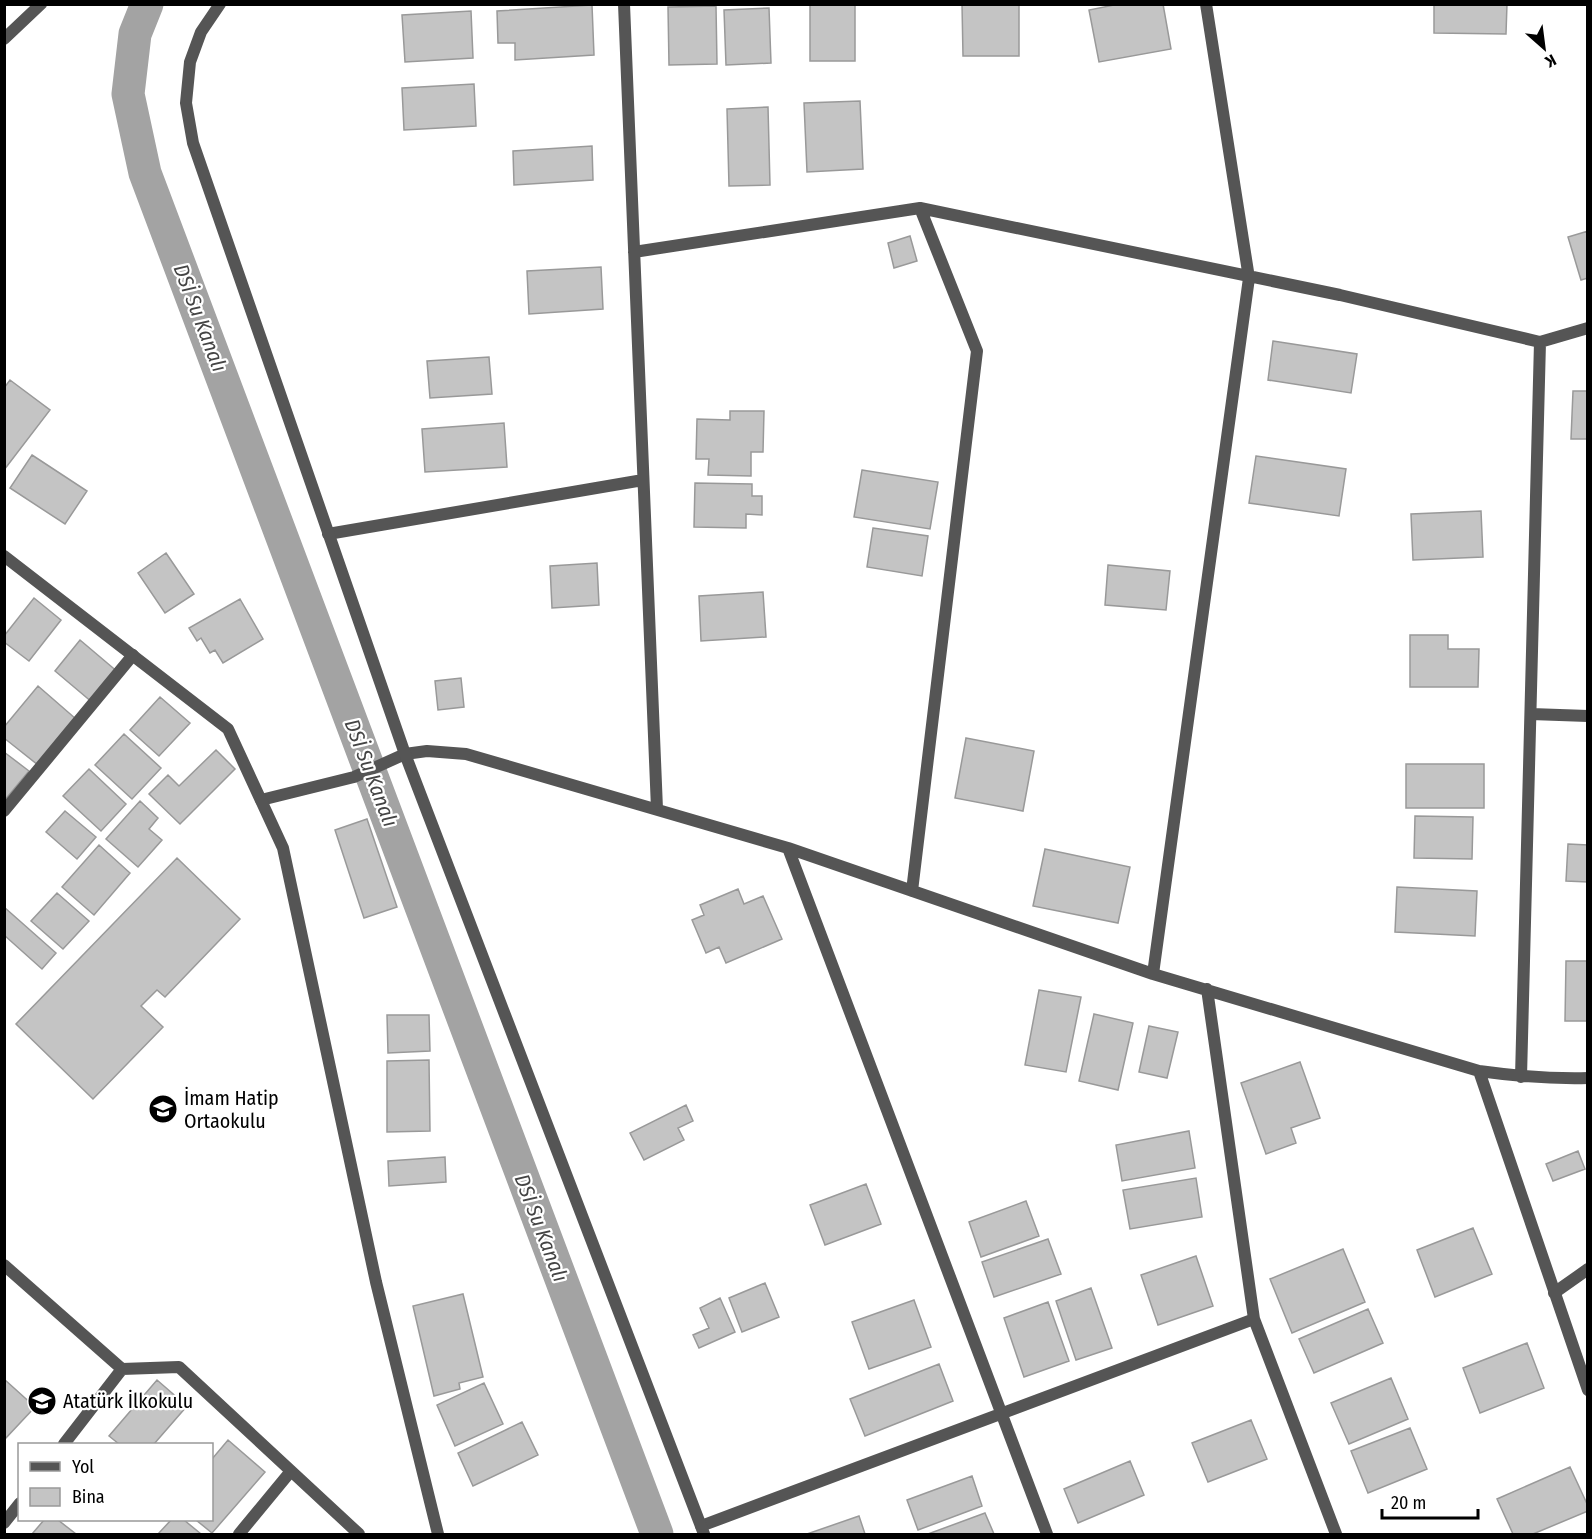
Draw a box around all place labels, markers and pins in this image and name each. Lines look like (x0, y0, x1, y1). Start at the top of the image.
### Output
place label: İmam Hatip Ortaokulu (184, 1086, 279, 1133)
school or university icon: İmam Hatip Ortaokulu (147, 1093, 179, 1125)
school or university icon: Atatürk İlkokulu (26, 1385, 58, 1417)
place label: Atatürk İlkokulu (63, 1389, 193, 1413)

